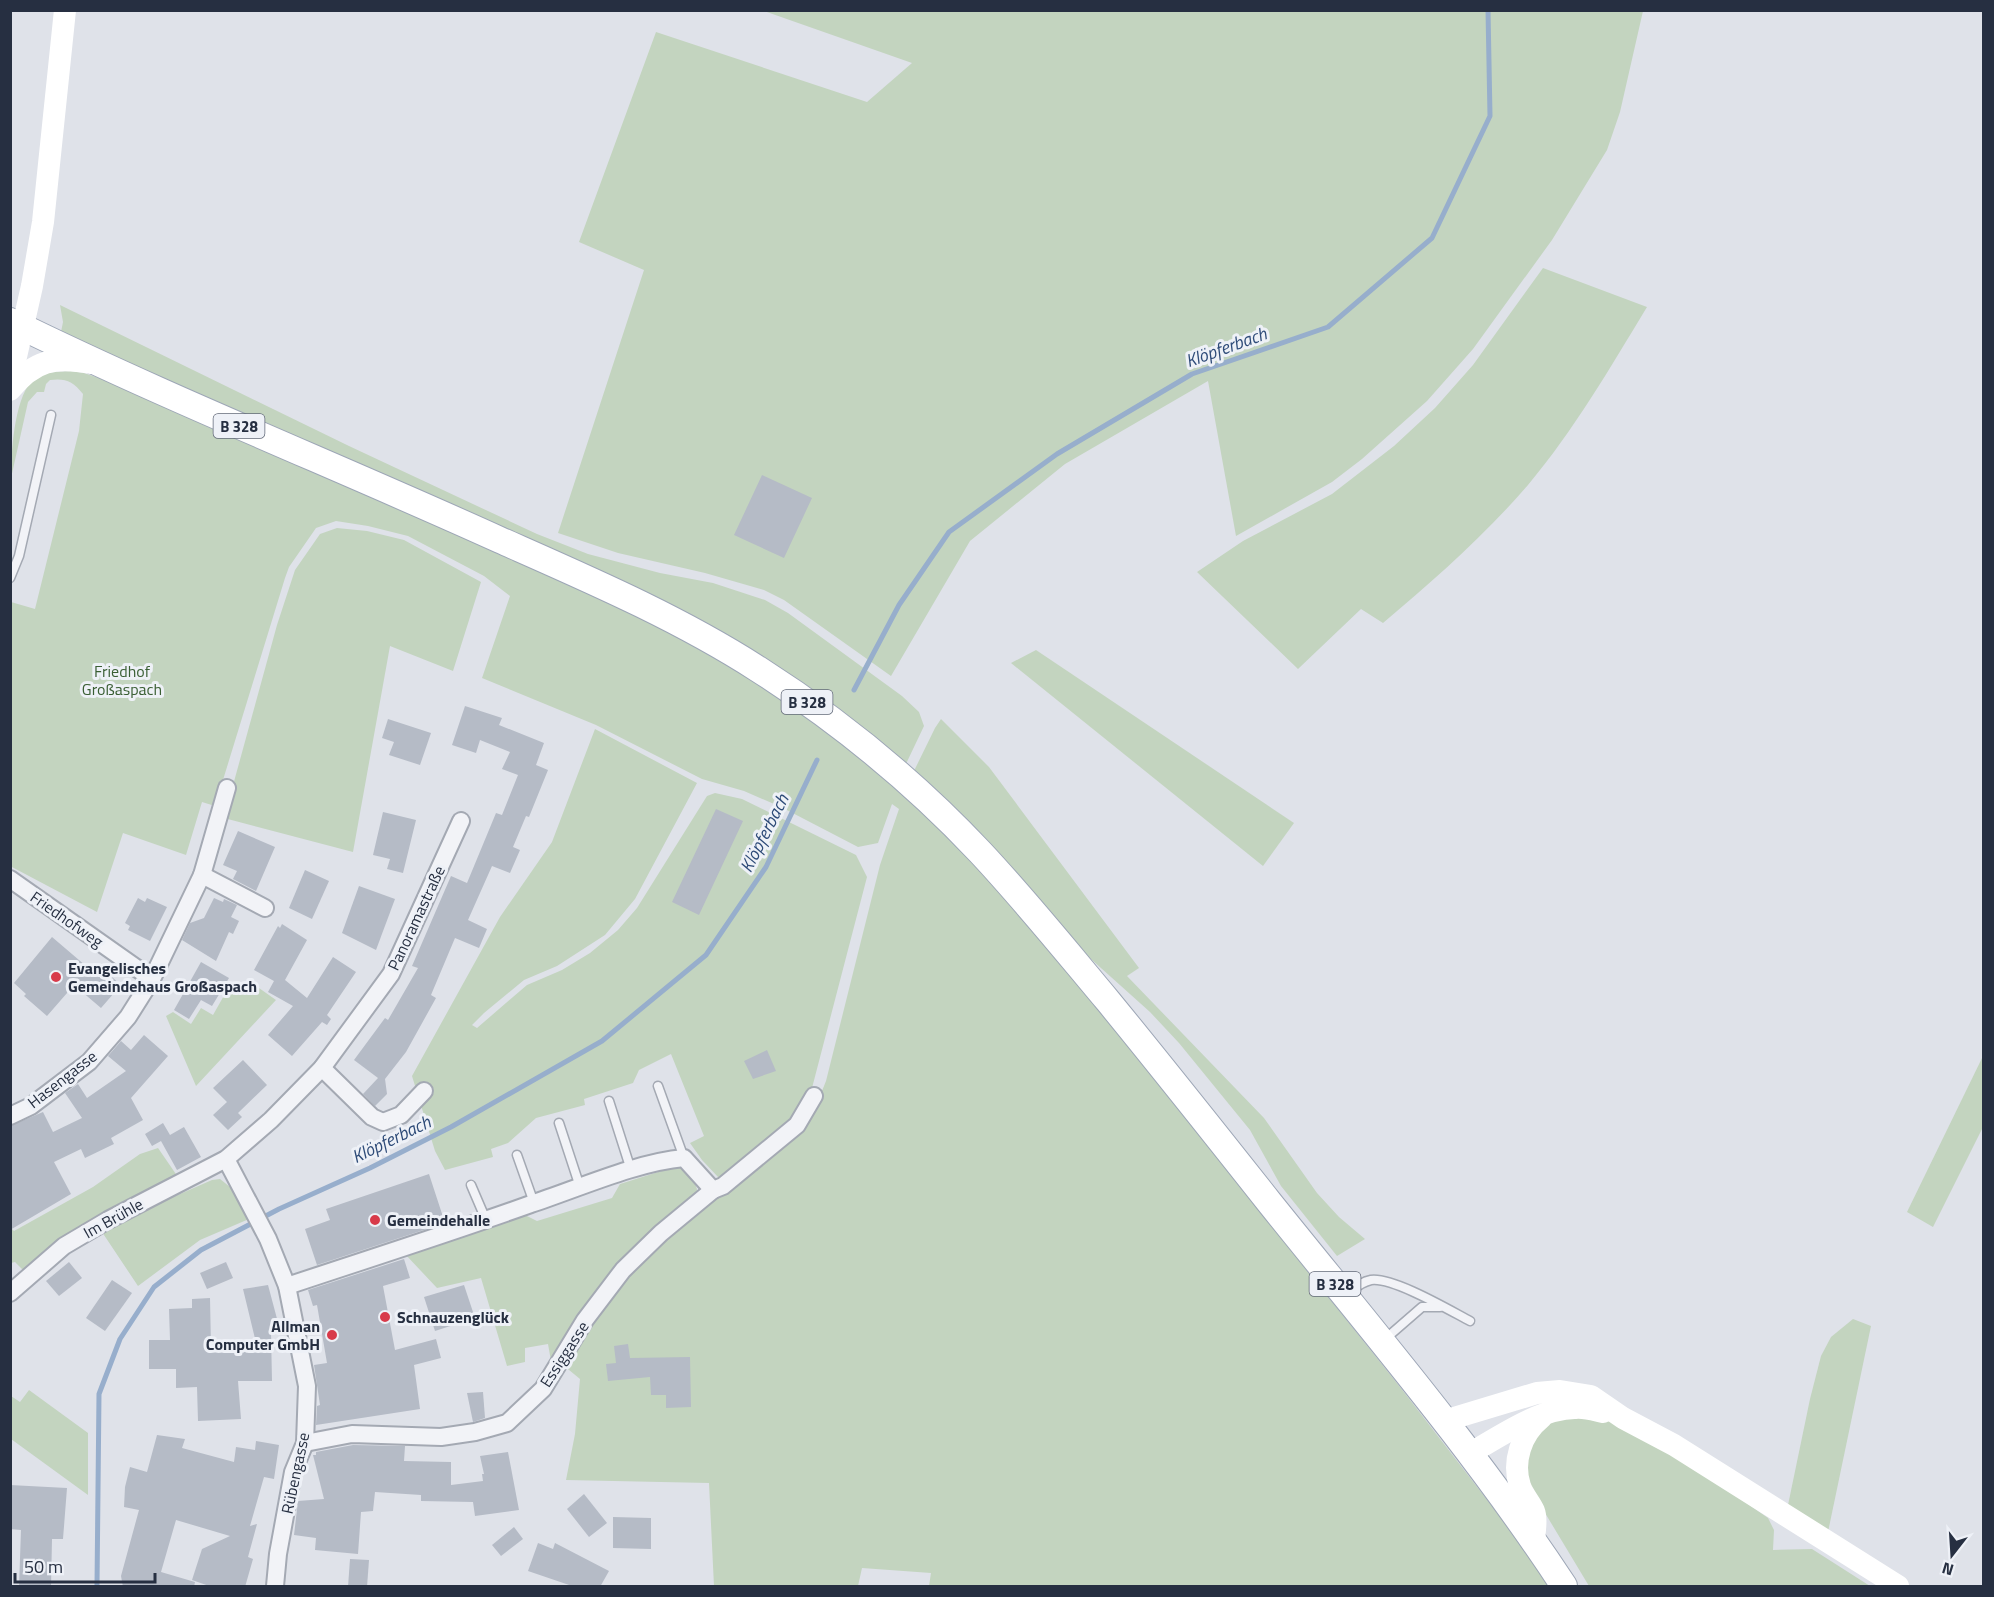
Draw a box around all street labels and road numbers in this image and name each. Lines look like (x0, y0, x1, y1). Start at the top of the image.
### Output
road number: B 328 (214, 414, 264, 438)
road number: B 328 (782, 690, 832, 714)
street label: Panoramastraße (381, 862, 451, 974)
street label: Friedhofweg (26, 885, 108, 953)
street label: Hasengasse (22, 1044, 102, 1114)
street label: Im Brühle (79, 1192, 147, 1244)
road number: B 328 (1310, 1272, 1360, 1296)
street label: Essiggasse (534, 1316, 594, 1392)
street label: Rübengasse (275, 1430, 315, 1516)

